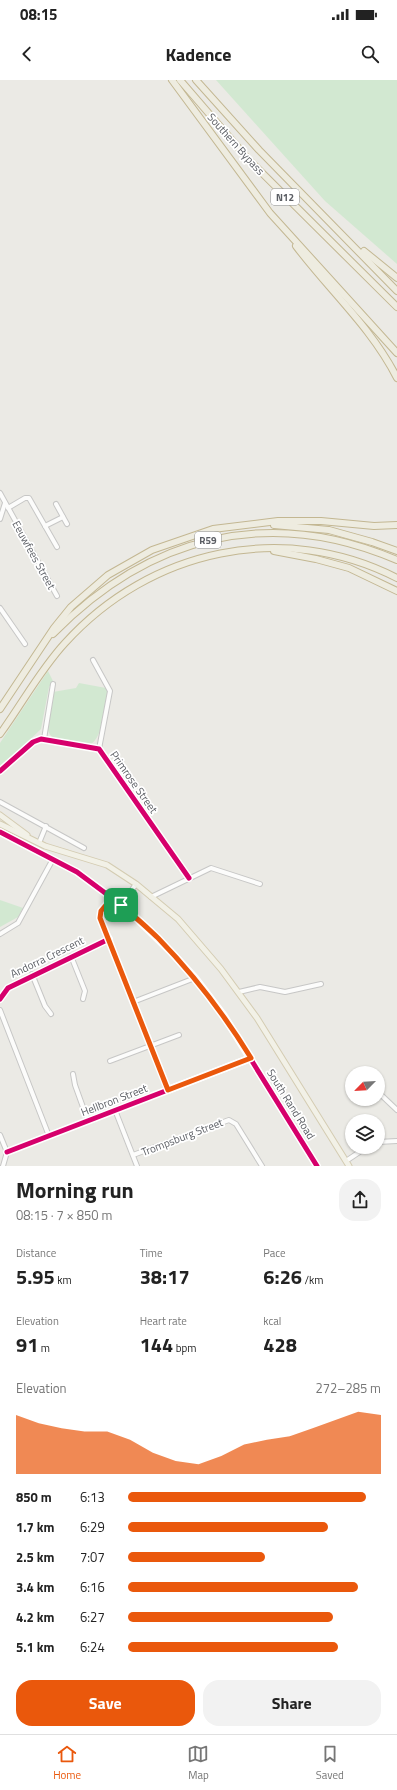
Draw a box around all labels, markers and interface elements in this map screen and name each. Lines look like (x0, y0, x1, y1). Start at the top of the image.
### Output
text: 08:15 (20, 3, 57, 26)
text: Kadence (166, 41, 231, 68)
icon: back (16, 43, 38, 65)
icon: search (359, 43, 381, 65)
street label: Southern Bypass (204, 109, 268, 179)
road number: N12 (271, 189, 299, 205)
street label: Eeuwfees Street (9, 518, 60, 592)
road number: R59 (195, 532, 221, 548)
street label: Primrose Street (107, 748, 162, 817)
pin (104, 888, 138, 922)
icon: arrive (110, 894, 132, 916)
street label: Andorra Crescent (8, 932, 87, 982)
street label: South Rand Road (263, 1066, 319, 1142)
north arrow (345, 1066, 385, 1106)
map controls (345, 1066, 385, 1154)
street label: Hellbron Street (78, 1080, 150, 1120)
street label: Trompsburg Street (139, 1114, 225, 1160)
button: layers (345, 1114, 385, 1154)
text: Morning run (16, 1173, 134, 1207)
button: share (339, 1179, 381, 1221)
text: 08:15 · 7 × 850 m (16, 1205, 112, 1225)
text: Distance (16, 1245, 56, 1261)
text: Time (140, 1245, 163, 1261)
text: Pace (263, 1245, 286, 1261)
text: 5.95 (16, 1261, 55, 1292)
text: 38:17 (140, 1261, 190, 1292)
text: 6:26 (263, 1261, 302, 1292)
text: km (55, 1272, 72, 1288)
text: /km (302, 1272, 323, 1288)
text: Elevation (16, 1313, 59, 1329)
text: Heart rate (140, 1313, 187, 1329)
text: kcal (263, 1313, 281, 1329)
text: 91 (16, 1329, 38, 1360)
text: 144 (140, 1329, 173, 1360)
text: 428 (263, 1329, 297, 1360)
text: m (38, 1340, 50, 1356)
text: bpm (173, 1340, 196, 1356)
text: Elevation (16, 1378, 67, 1398)
text: 272–285 m (315, 1378, 381, 1398)
text: 850 m (16, 1487, 52, 1507)
text: 6:13 (80, 1487, 105, 1507)
text: 1.7 km (16, 1517, 54, 1537)
text: 6:29 (80, 1517, 105, 1537)
text: 2.5 km (16, 1547, 54, 1567)
text: 7:07 (80, 1547, 105, 1567)
text: 3.4 km (16, 1577, 54, 1597)
text: 6:16 (80, 1577, 105, 1597)
text: 4.2 km (16, 1607, 54, 1627)
text: 6:27 (80, 1607, 105, 1627)
text: 5.1 km (16, 1637, 54, 1657)
text: 6:24 (80, 1637, 105, 1657)
button: Save (16, 1680, 195, 1726)
button: Share (203, 1680, 381, 1726)
tab: Home (53, 1743, 81, 1783)
tab: Map (187, 1743, 209, 1783)
tab: Saved (316, 1743, 344, 1783)

